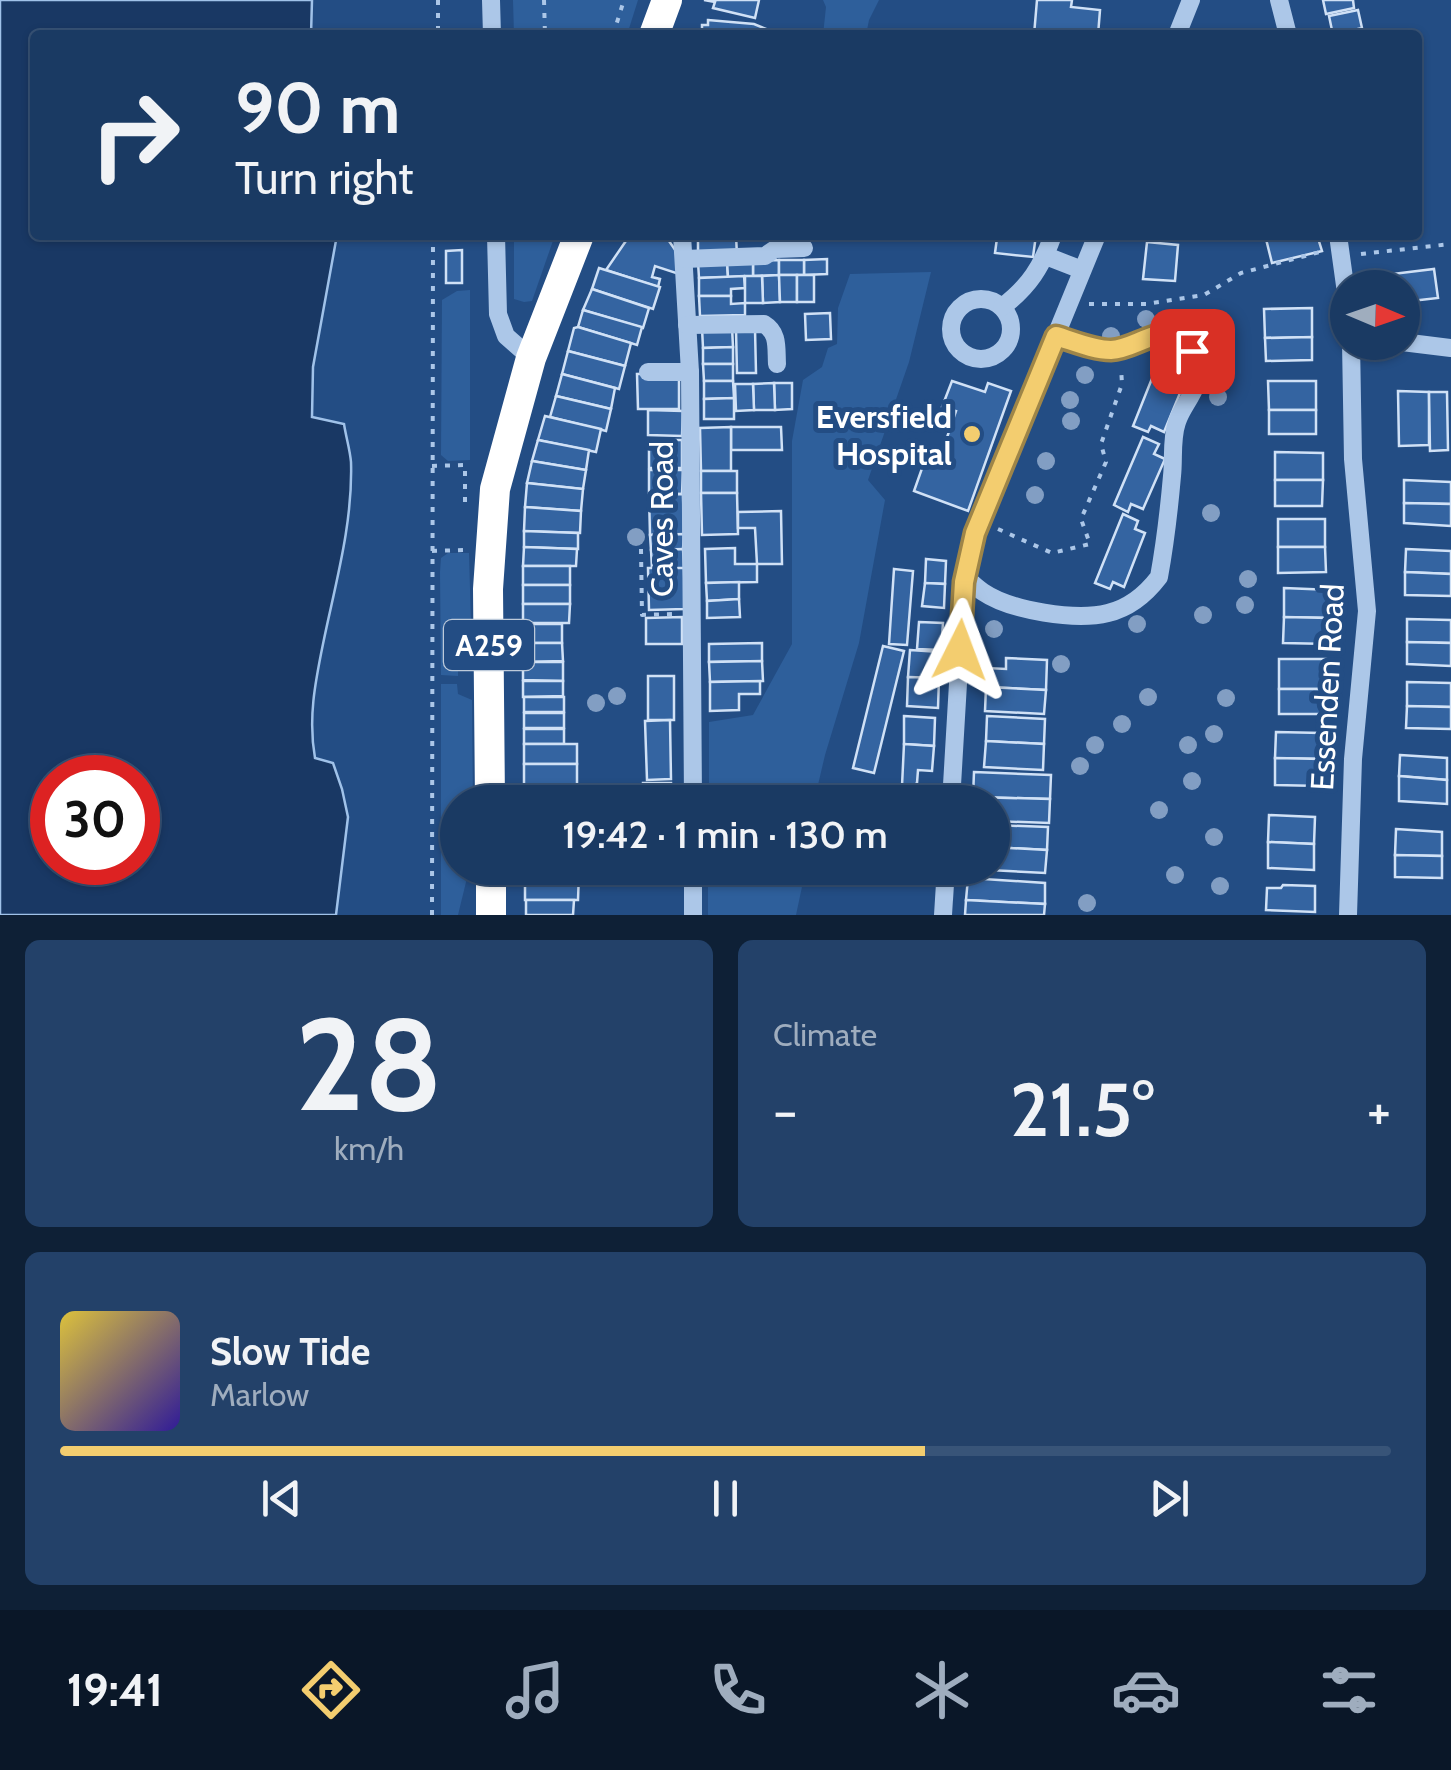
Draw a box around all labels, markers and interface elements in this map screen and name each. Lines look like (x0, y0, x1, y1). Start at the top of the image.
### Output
text: 90 m (235, 65, 400, 151)
icon: right (70, 70, 200, 200)
text: Turn right (235, 151, 414, 205)
north arrow (1330, 270, 1420, 360)
map controls (1330, 270, 1420, 360)
pin (1150, 309, 1235, 394)
icon: arrive (1165, 324, 1220, 379)
place label: Eversfield Hospital (816, 397, 952, 473)
marker: Eversfield Hospital (961, 423, 983, 445)
street label: Caves Road (642, 441, 681, 597)
street label: Essenden Road (1302, 583, 1352, 791)
position arrow (908, 598, 1012, 702)
road number: A259 (444, 620, 534, 670)
speed limit sign: 30 (30, 755, 160, 885)
text: 19:42 · 1 min · 130 m (562, 811, 888, 858)
text: 28 (295, 985, 443, 1143)
text: Climate (773, 1015, 877, 1054)
text: 21.5° (1010, 1064, 1154, 1155)
text: − (773, 1077, 797, 1144)
text: + (1367, 1077, 1391, 1144)
text: km/h (334, 1129, 404, 1168)
text: Slow Tide (210, 1328, 370, 1375)
text: Marlow (210, 1375, 309, 1414)
icon: previous (254, 1471, 309, 1526)
icon: pause (698, 1471, 753, 1526)
icon: next (1142, 1471, 1197, 1526)
icon: directions (296, 1655, 366, 1725)
icon: music (500, 1655, 570, 1725)
icon: phone (703, 1655, 773, 1725)
icon: climate (907, 1655, 977, 1725)
icon: car (1111, 1655, 1181, 1725)
icon: filters (1314, 1655, 1384, 1725)
text: 19:41 (67, 1663, 163, 1717)

